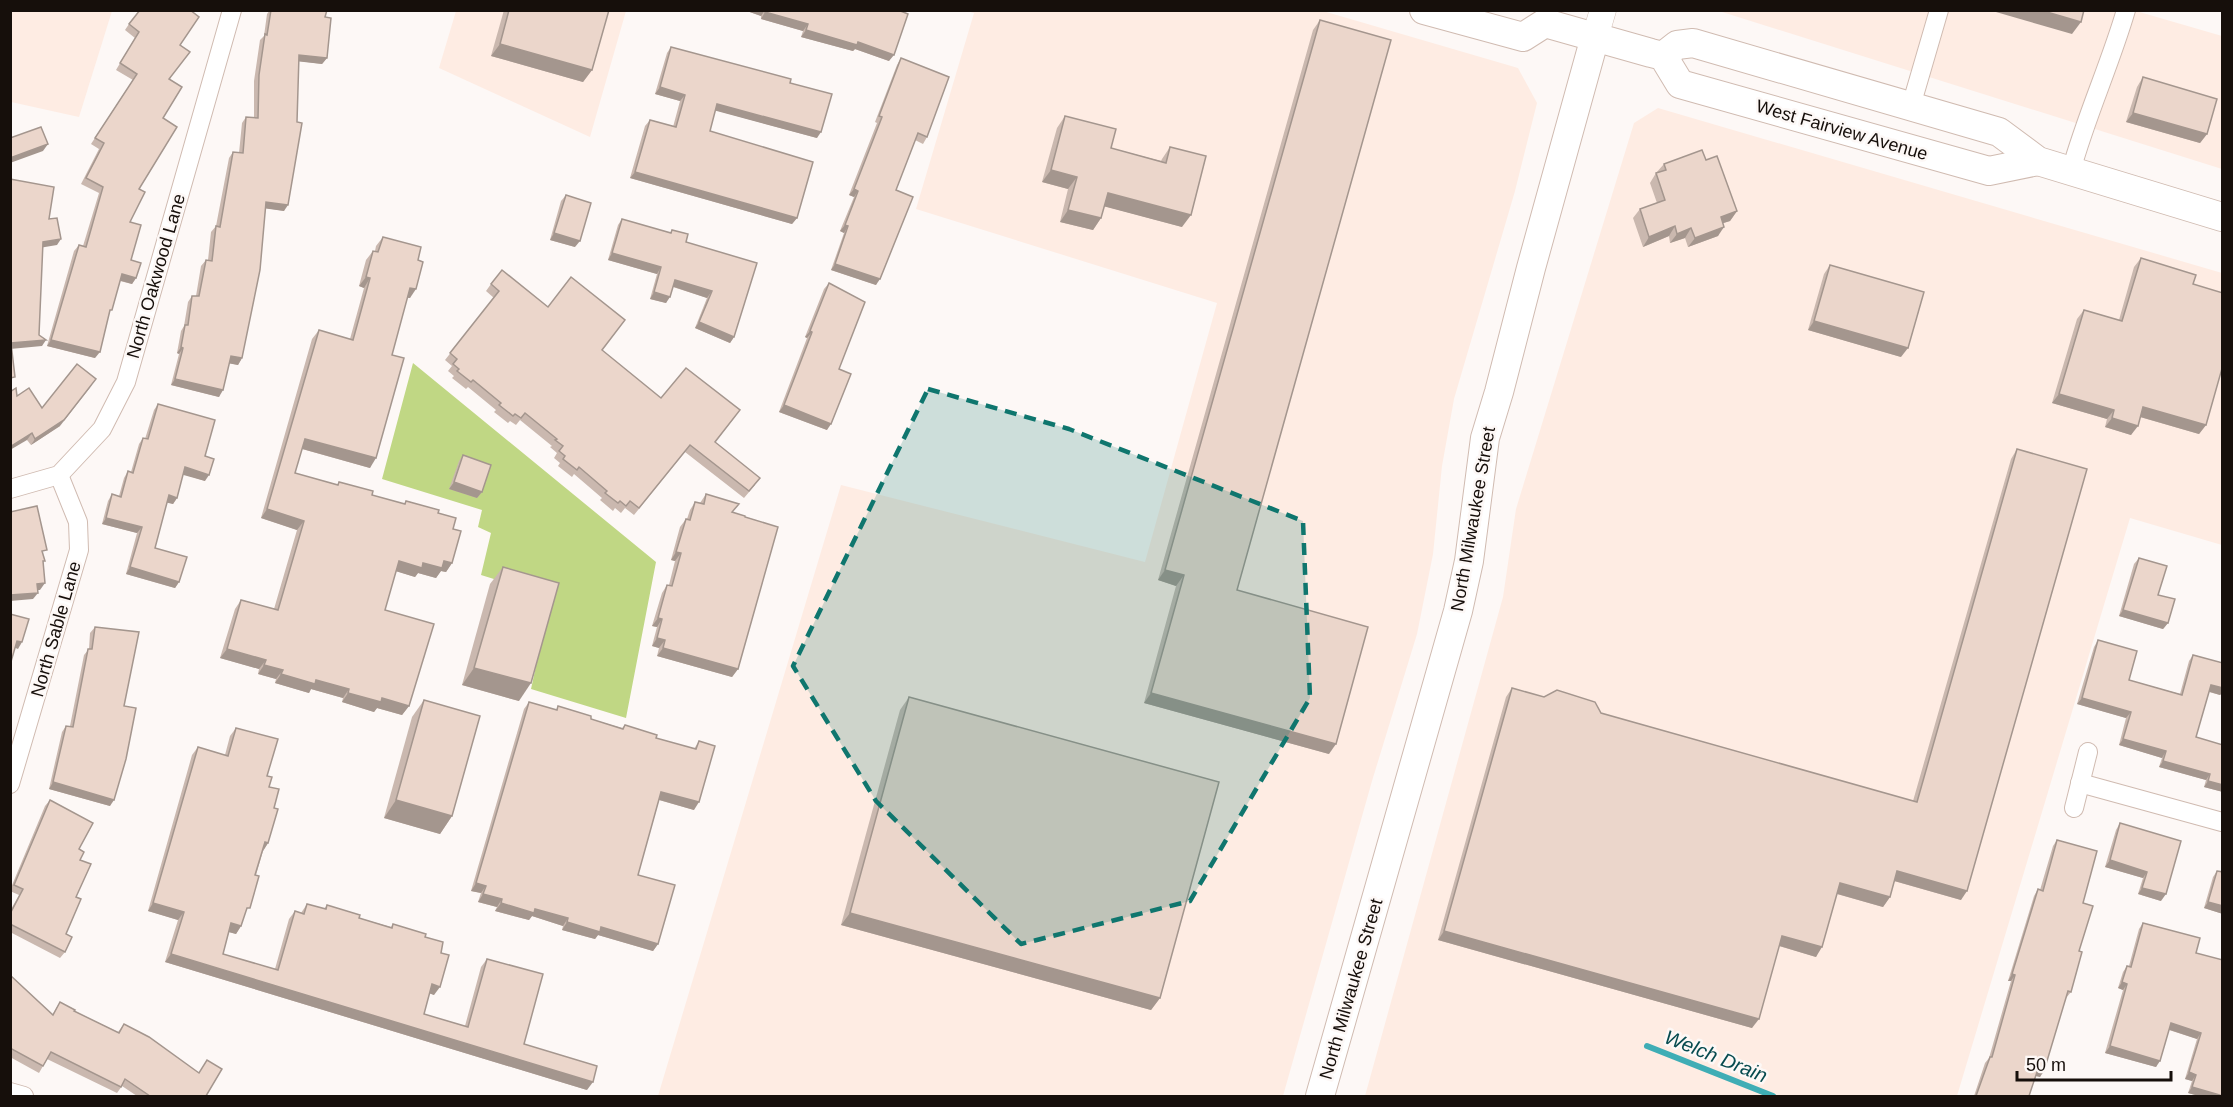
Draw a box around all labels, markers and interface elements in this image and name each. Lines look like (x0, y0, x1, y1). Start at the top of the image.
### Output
street label: West Fairview Avenue (1754, 96, 1930, 164)
street label: North Oakwood Lane (123, 191, 189, 361)
street label: North Milwaukee Street (1447, 425, 1499, 613)
street label: North Sable Lane (27, 559, 85, 699)
street label: North Milwaukee Street (1316, 896, 1386, 1082)
water label: Welch Drain (1662, 1025, 1770, 1087)
scale bar (2017, 1044, 2172, 1082)
text: 50 m (2026, 1055, 2066, 1075)

